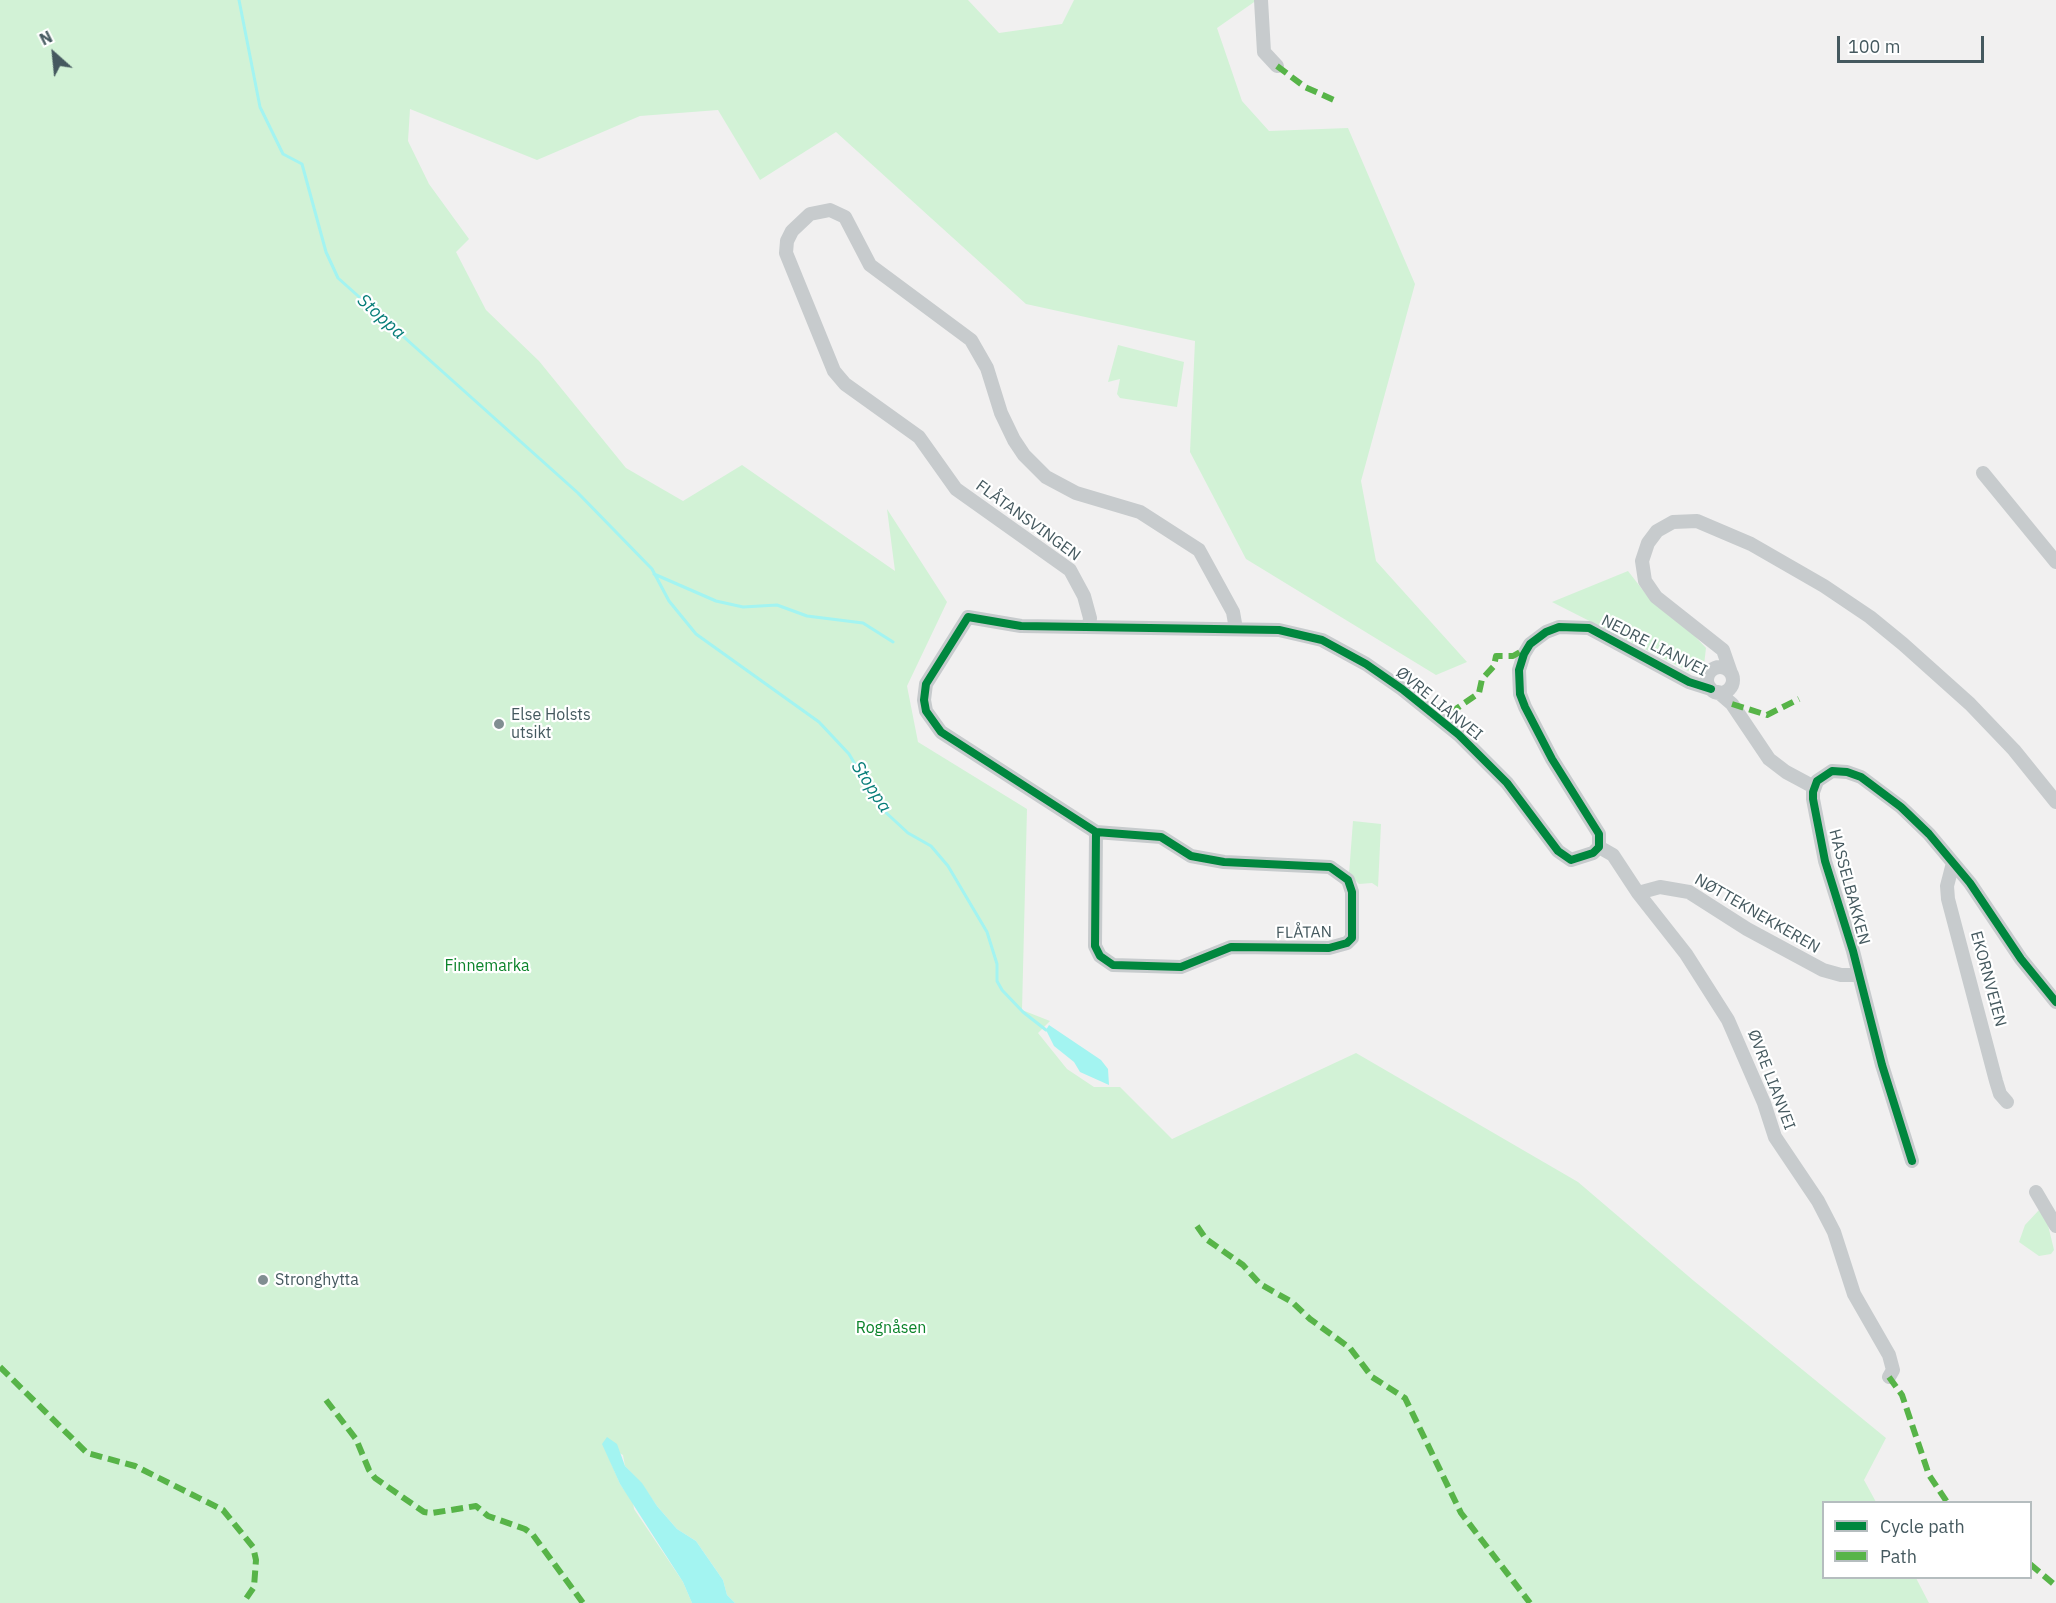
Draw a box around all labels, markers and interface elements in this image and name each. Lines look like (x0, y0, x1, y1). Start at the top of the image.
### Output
north arrow (24, 24, 84, 84)
scale bar (1840, 24, 1987, 62)
text: N (36, 26, 56, 50)
text: 100 m (1848, 35, 1900, 58)
water label: Stoppa (353, 290, 409, 344)
street label: FLÅTANSVINGEN (972, 477, 1084, 565)
street label: NEDRE LIANVEI (1598, 611, 1710, 681)
street label: ØVRE LIANVEI (1392, 663, 1486, 745)
place label: Else Holsts utsikt (511, 705, 591, 743)
marker: Else Holsts utsikt (492, 717, 506, 731)
water label: Stoppa (846, 757, 896, 817)
street label: HASSELBAKKEN (1824, 827, 1874, 947)
street label: NØTTEKNEKKEREN (1691, 870, 1823, 958)
street label: FLÅTAN (1276, 923, 1332, 943)
street label: EKORNVEIEN (1966, 929, 2010, 1029)
park label: Finnemarka (444, 956, 530, 976)
street label: ØVRE LIANVEI (1743, 1027, 1799, 1133)
place label: Stronghytta (275, 1270, 359, 1290)
marker: Stronghytta (256, 1273, 270, 1287)
park label: Rognåsen (856, 1318, 926, 1338)
legend (1822, 1501, 2032, 1579)
text: Cycle path (1880, 1515, 1965, 1538)
text: Path (1880, 1545, 1917, 1568)

